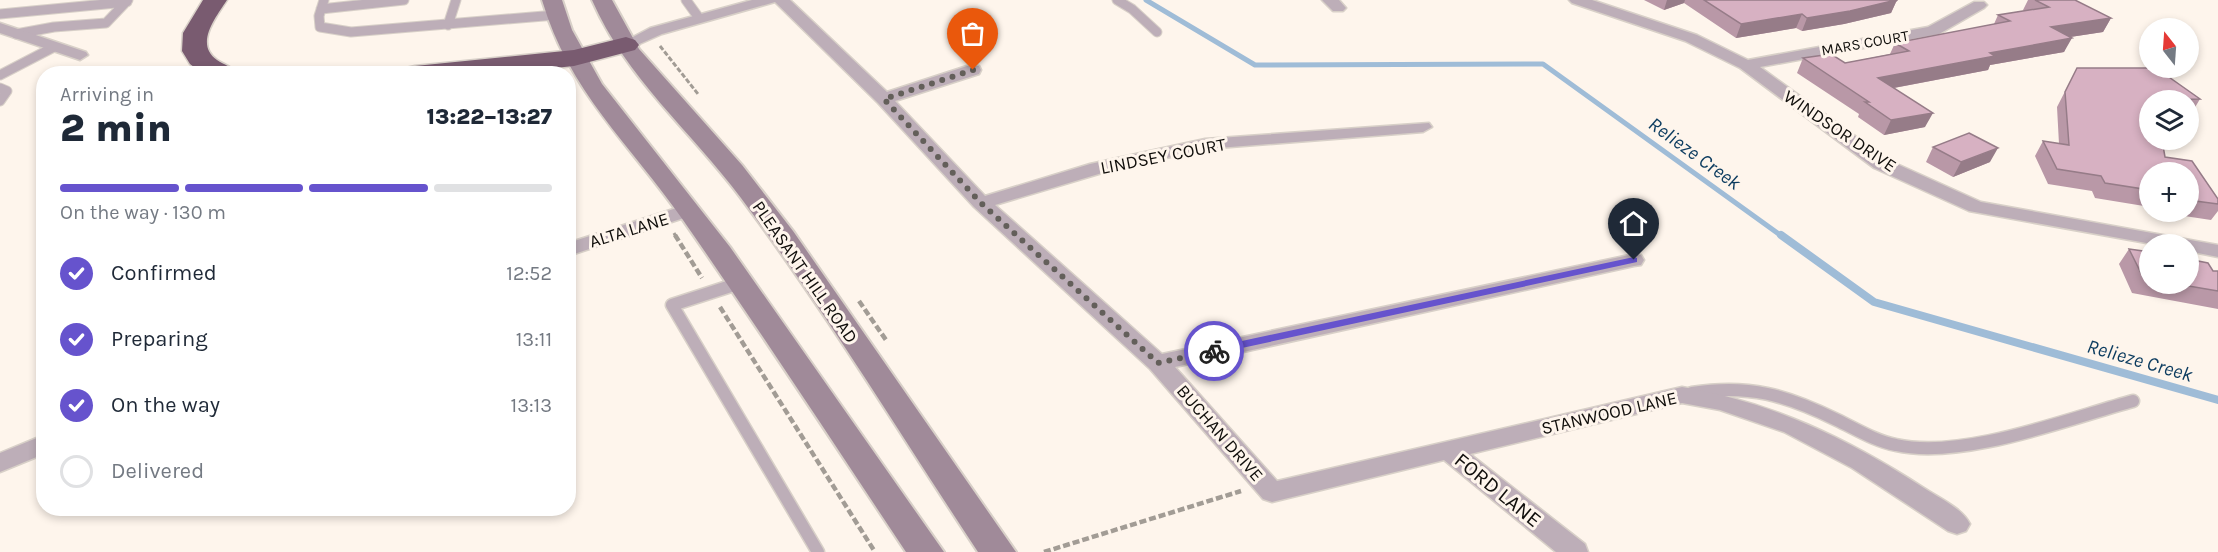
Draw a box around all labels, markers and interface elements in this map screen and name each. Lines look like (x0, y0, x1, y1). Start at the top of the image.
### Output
pin (947, 8, 998, 70)
icon: bag (956, 17, 989, 50)
north arrow (2139, 18, 2199, 78)
map controls (2139, 18, 2199, 294)
street label: MARS COURT (1820, 26, 1911, 60)
text: Arriving in (60, 83, 154, 106)
street label: WINDSOR DRIVE (1779, 85, 1901, 177)
button: layers (2139, 90, 2199, 150)
text: 13:22–13:27 (427, 104, 552, 130)
text: 2 min (60, 105, 172, 151)
water label: Relieze Creek (1644, 112, 1746, 195)
street label: LINDSEY COURT (1098, 133, 1228, 179)
button: + (2139, 162, 2199, 222)
street label: PLEASANT HILL ROAD (748, 197, 862, 347)
pin (1608, 198, 1659, 260)
text: On the way · 130 m (60, 201, 226, 224)
street label: ALTA LANE (587, 207, 671, 253)
icon: home (1617, 207, 1650, 240)
button: − (2139, 234, 2199, 294)
icon: check (60, 257, 93, 290)
text: Confirmed (111, 260, 217, 286)
text: 12:52 (506, 262, 552, 285)
courier (1184, 321, 1244, 381)
icon: check (60, 323, 93, 356)
text: Preparing (111, 326, 208, 352)
text: 13:11 (516, 328, 552, 351)
water label: Relieze Creek (2084, 334, 2196, 387)
icon: bike (1198, 335, 1231, 368)
street label: BUCHAN DRIVE (1172, 380, 1268, 486)
street label: STANWOOD LANE (1539, 387, 1679, 439)
icon: check (60, 389, 93, 422)
text: On the way (111, 392, 220, 418)
text: 13:13 (511, 394, 552, 417)
street label: FORD LANE (1450, 448, 1546, 532)
text: Delivered (111, 458, 204, 484)

